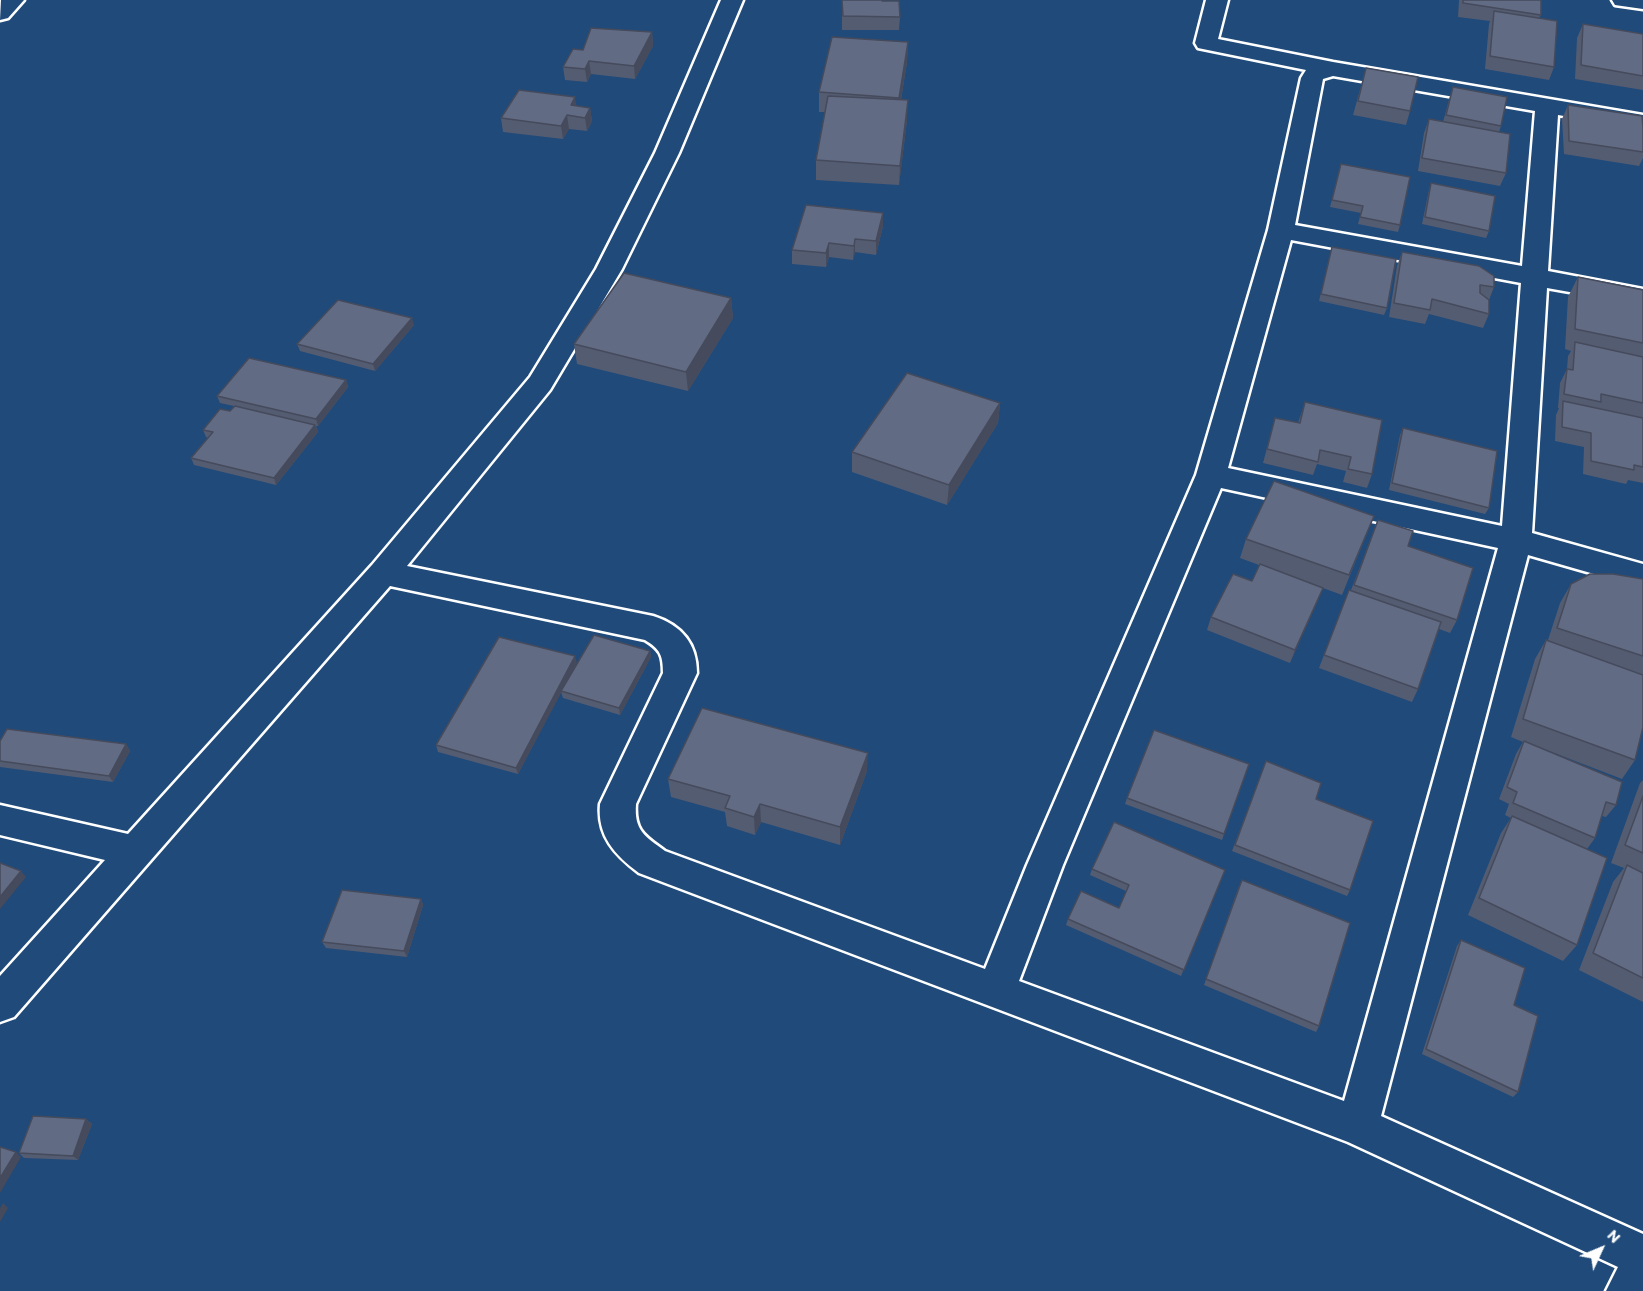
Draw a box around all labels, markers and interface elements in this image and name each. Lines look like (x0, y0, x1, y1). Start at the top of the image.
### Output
north arrow (1571, 1219, 1631, 1279)
text: N (1604, 1226, 1625, 1247)

